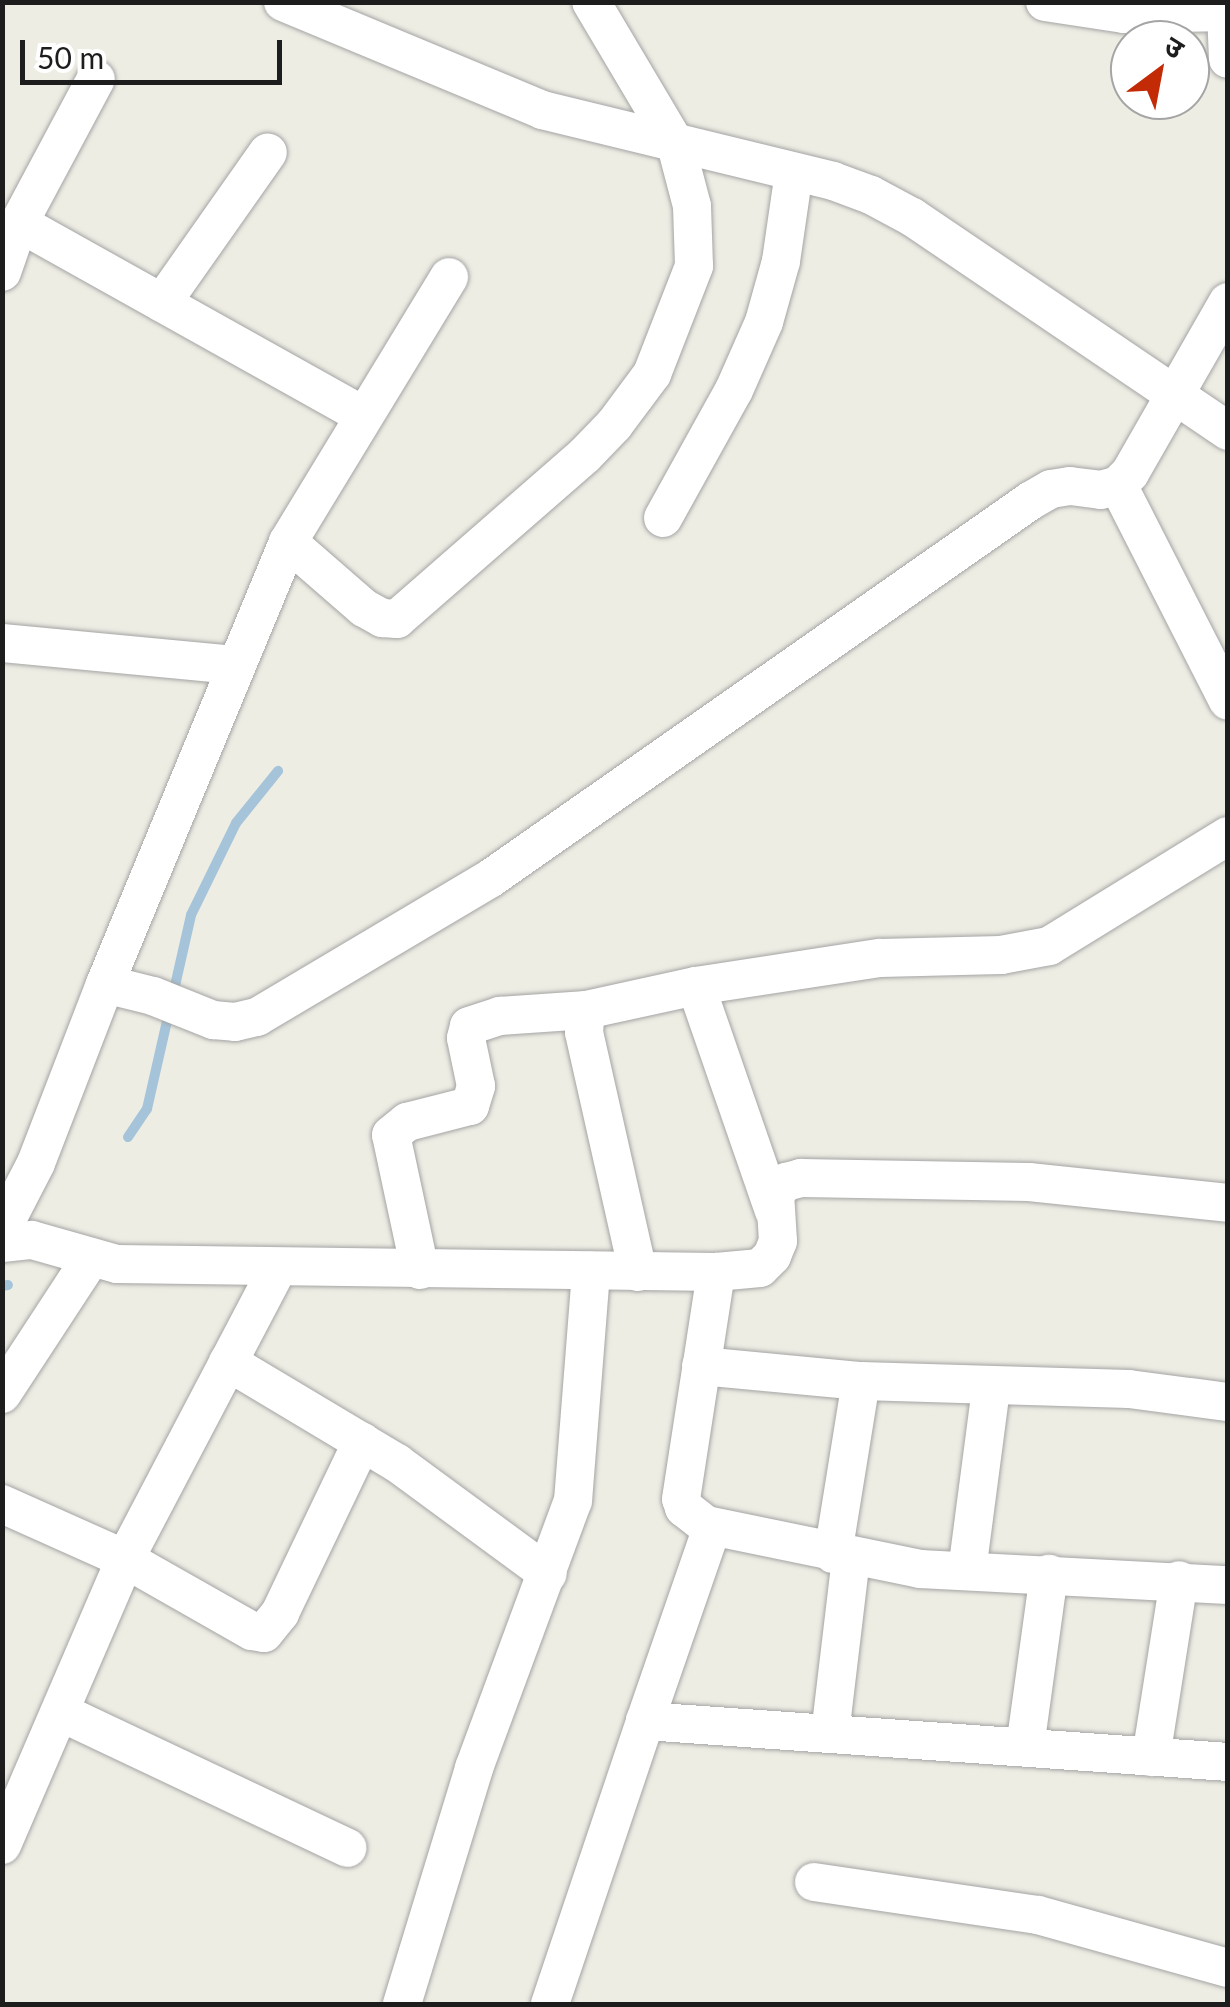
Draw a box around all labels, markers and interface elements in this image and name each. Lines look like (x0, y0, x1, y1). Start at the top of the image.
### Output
scale bar (25, 20, 288, 82)
north arrow (1110, 20, 1210, 120)
text: उ (1159, 27, 1191, 65)
text: 50 m (37, 39, 104, 75)

